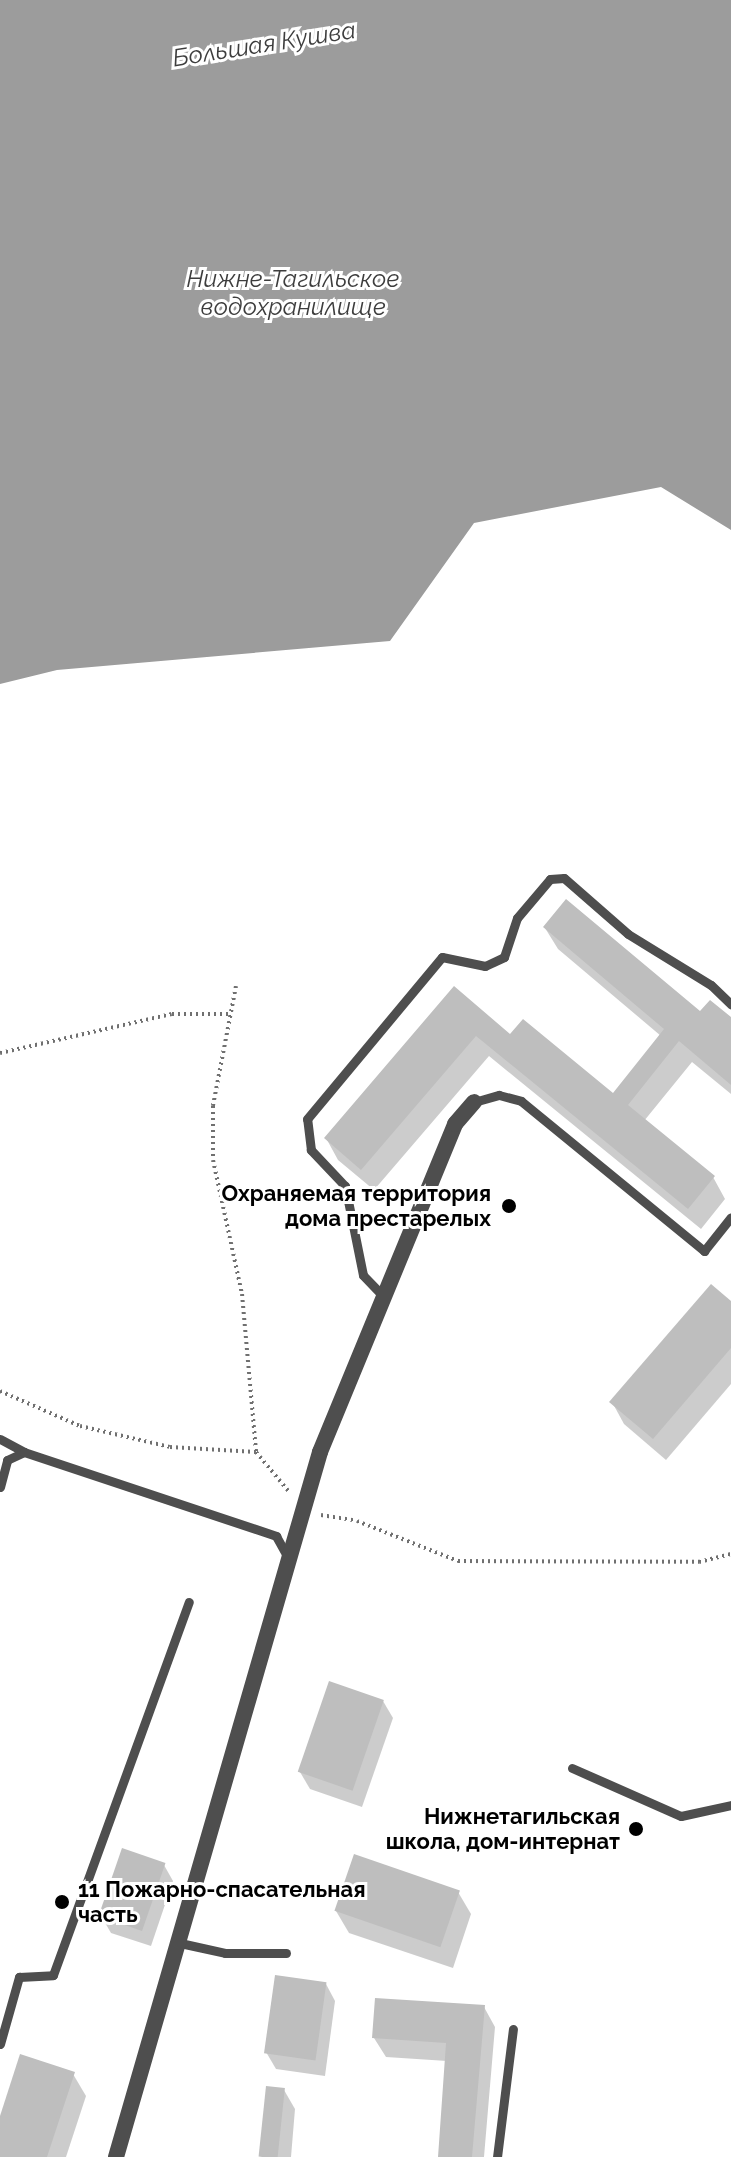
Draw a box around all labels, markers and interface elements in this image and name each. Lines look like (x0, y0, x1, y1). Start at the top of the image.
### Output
water label: Большая Кушва (170, 15, 358, 73)
water label: Нижне-Тагильское водохранилище (187, 265, 399, 321)
place label: Охраняемая территория дома престарелых (221, 1180, 491, 1232)
marker: Охраняемая территория дома престарелых (498, 1195, 520, 1217)
place label: Нижнетагильская школа, дом-интернат (386, 1803, 620, 1854)
marker: Нижнетагильская школа, дом-интернат (627, 1820, 645, 1838)
place label: 11 Пожарно-спасательная часть (78, 1876, 366, 1928)
marker: 11 Пожарно-спасательная часть (53, 1893, 71, 1911)

